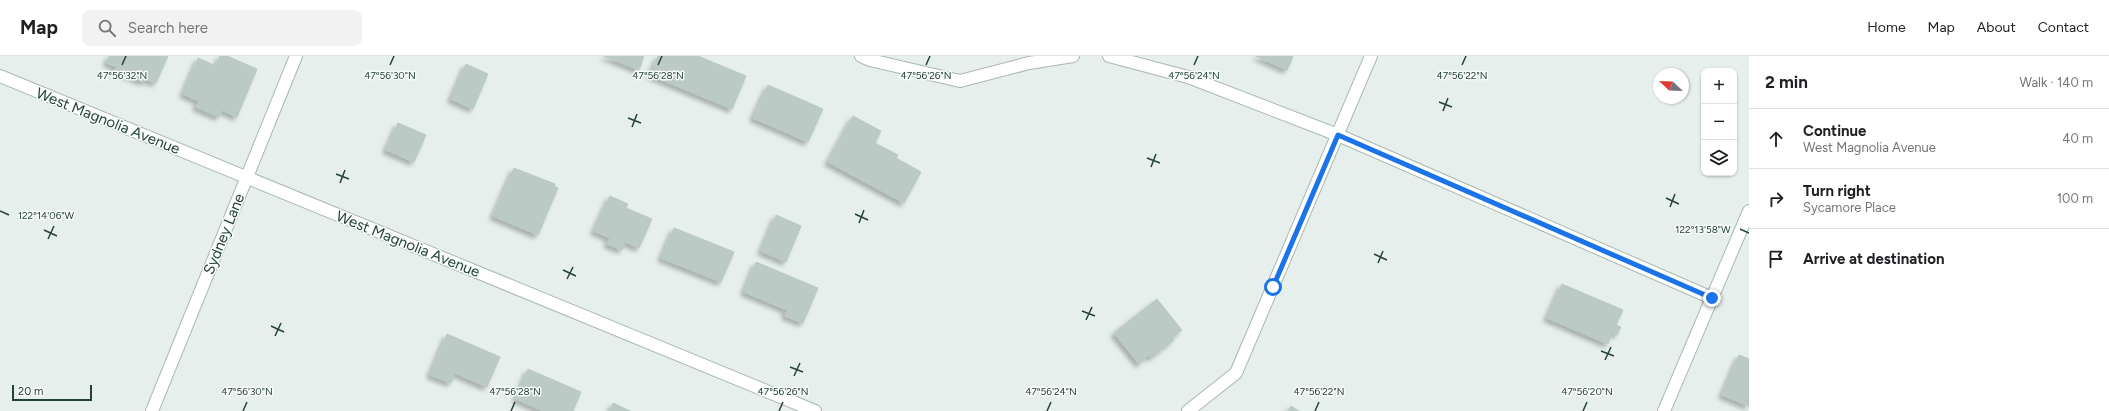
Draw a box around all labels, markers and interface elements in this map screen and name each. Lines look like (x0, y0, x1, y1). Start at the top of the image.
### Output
search box (82, 10, 362, 46)
text: Map (20, 16, 58, 39)
icon: search (96, 17, 118, 39)
text: Search here (128, 19, 208, 37)
text: Home (1867, 19, 1906, 36)
text: Map (1928, 19, 1955, 36)
text: About (1977, 19, 2016, 36)
text: Contact (2038, 19, 2089, 36)
north arrow (1653, 68, 1689, 104)
map controls (1701, 68, 1737, 176)
button: + (1701, 68, 1737, 104)
text: 47°56'32"N (97, 69, 147, 82)
text: 47°56'30"N (364, 69, 416, 82)
text: 47°56'28"N (632, 69, 684, 82)
text: 47°56'26"N (901, 69, 951, 82)
text: 47°56'24"N (1168, 69, 1220, 82)
text: 47°56'22"N (1437, 69, 1487, 82)
text: 2 min (1765, 72, 1808, 92)
text: Walk · 140 m (2019, 75, 2093, 90)
street label: West Magnolia Avenue (34, 84, 182, 158)
button: − (1701, 104, 1737, 140)
text: Continue (1803, 122, 1866, 140)
icon: ahead (1765, 128, 1787, 150)
text: 40 m (2062, 131, 2093, 146)
button: layers (1701, 140, 1737, 176)
text: West Magnolia Avenue (1803, 140, 1936, 155)
text: Turn right (1803, 182, 1871, 200)
icon: right (1765, 188, 1787, 210)
street label: Sydney Lane (200, 191, 248, 277)
text: 100 m (2057, 191, 2093, 206)
text: Sycamore Place (1803, 200, 1896, 215)
street label: West Magnolia Avenue (334, 207, 482, 281)
text: 122°14'06"W (18, 209, 75, 222)
text: 122°13'58"W (1675, 223, 1731, 236)
icon: arrive (1765, 248, 1787, 270)
text: Arrive at destination (1803, 250, 1944, 268)
route start (1264, 278, 1282, 296)
route end (1703, 289, 1721, 307)
scale bar (12, 383, 92, 402)
text: 20 m (18, 385, 43, 398)
text: 47°56'30"N (221, 385, 273, 398)
text: 47°56'28"N (489, 385, 541, 398)
text: 47°56'26"N (758, 385, 808, 398)
text: 47°56'24"N (1025, 385, 1077, 398)
text: 47°56'22"N (1294, 385, 1344, 398)
text: 47°56'20"N (1561, 385, 1613, 398)

